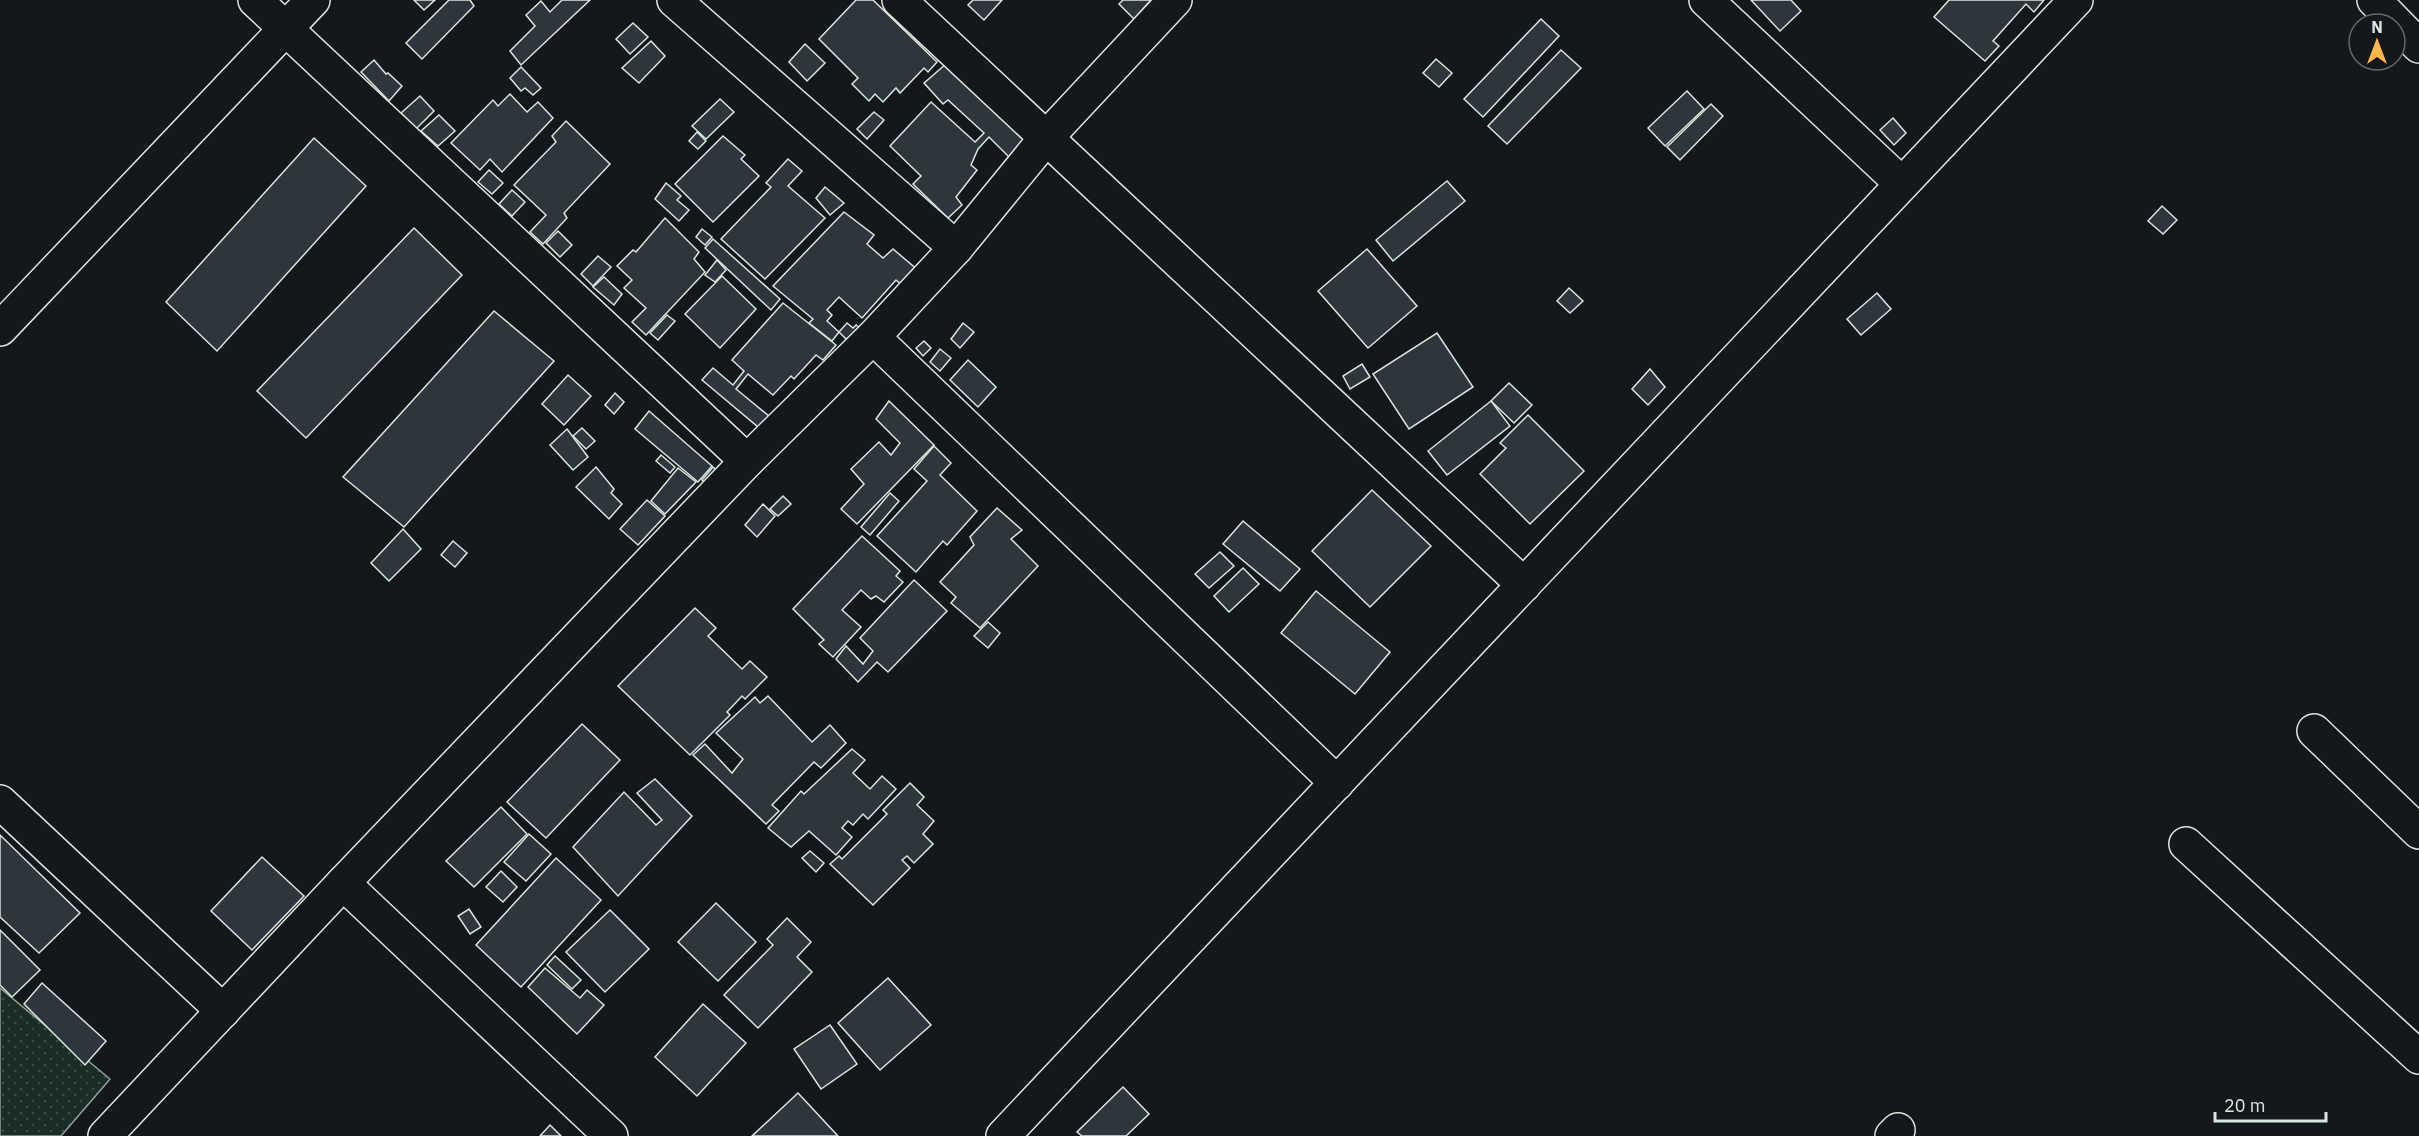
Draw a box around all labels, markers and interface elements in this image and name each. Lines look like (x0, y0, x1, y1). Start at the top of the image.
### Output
north arrow (2347, 12, 2407, 72)
text: N (2371, 17, 2383, 37)
scale bar (2215, 1085, 2326, 1123)
text: 20 m (2224, 1094, 2266, 1117)

